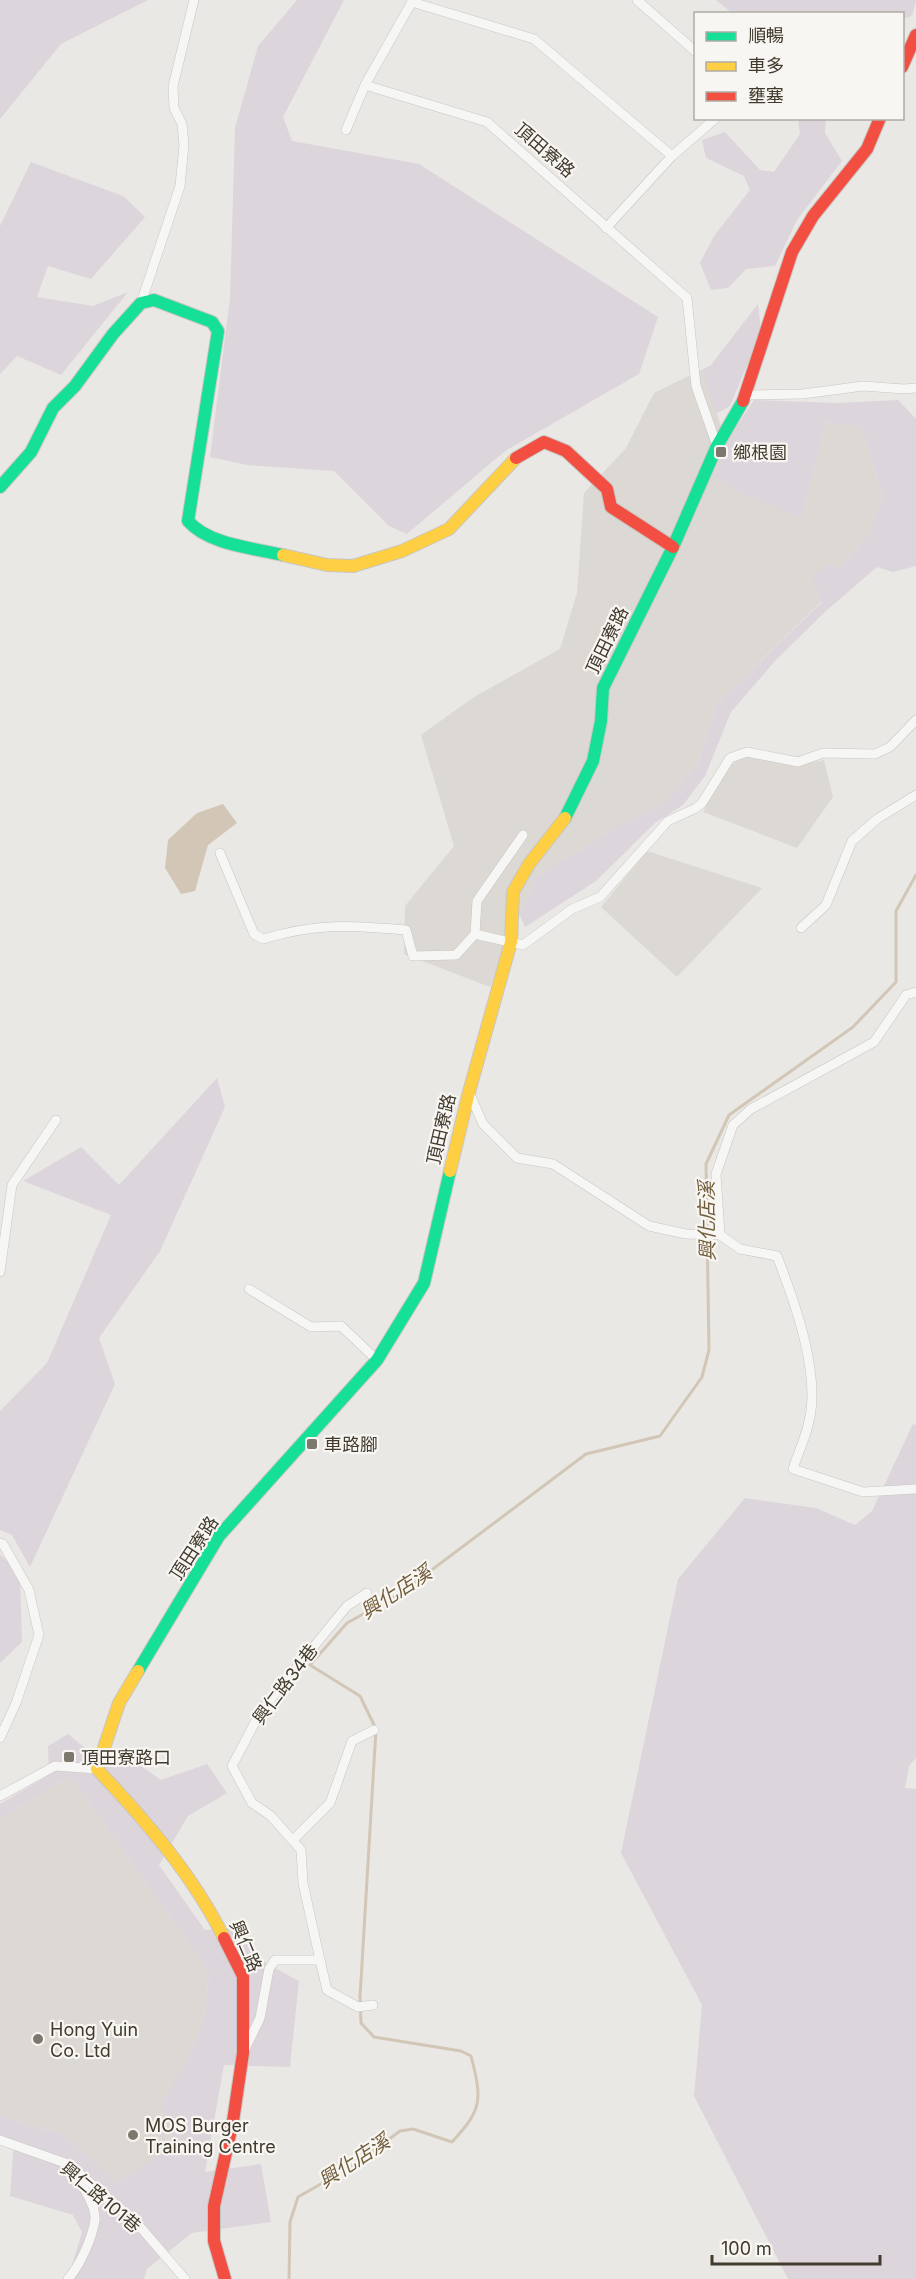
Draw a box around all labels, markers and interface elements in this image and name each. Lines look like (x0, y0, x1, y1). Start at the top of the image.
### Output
legend (694, 12, 904, 120)
text: 順暢 (748, 25, 784, 46)
text: 車多 (748, 55, 784, 76)
text: 壅塞 (748, 85, 784, 106)
street label: 頂田寮路 (511, 118, 579, 182)
place label: 鄉根園 (733, 442, 787, 463)
marker: 鄉根園 (714, 445, 728, 459)
street label: 頂田寮路 (582, 603, 632, 677)
street label: 頂田寮路 (423, 1092, 459, 1166)
water label: 興化店溪 (694, 1178, 720, 1261)
place label: 車路腳 (324, 1434, 378, 1455)
marker: 車路腳 (305, 1437, 319, 1451)
street label: 頂田寮路 (166, 1512, 222, 1584)
water label: 興化店溪 (356, 1559, 439, 1624)
street label: 興仁路34巷 (248, 1640, 322, 1728)
place label: 頂田寮路口 (81, 1747, 171, 1768)
marker: 頂田寮路口 (62, 1750, 76, 1764)
street label: 興仁路 (226, 1917, 266, 1975)
place label: Hong Yuin Co. Ltd (50, 2019, 138, 2061)
marker: Hong Yuin Co. Ltd (31, 2032, 45, 2046)
place label: MOS Burger Training Centre (145, 2115, 276, 2157)
marker: MOS Burger Training Centre (126, 2128, 140, 2142)
water label: 興化店溪 (314, 2128, 397, 2193)
street label: 興仁路101巷 (57, 2157, 145, 2237)
scale bar (712, 2228, 880, 2266)
text: 100 m (721, 2238, 772, 2259)

